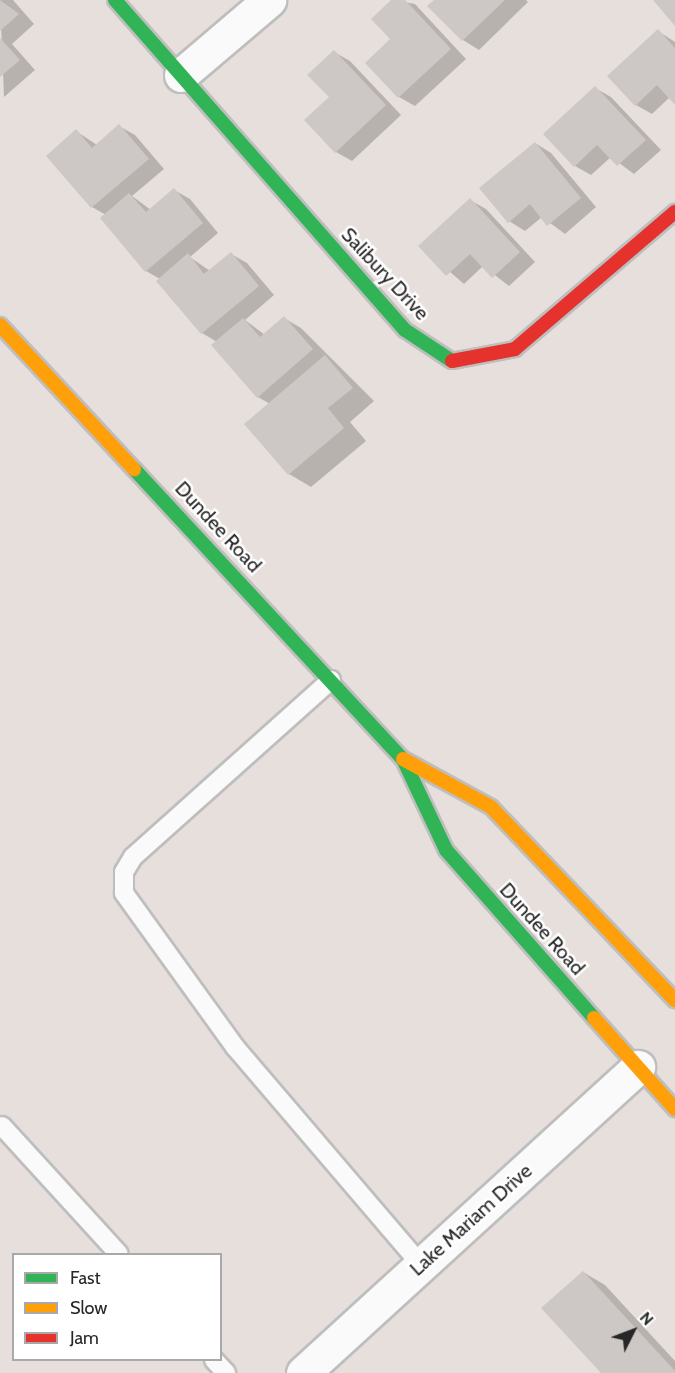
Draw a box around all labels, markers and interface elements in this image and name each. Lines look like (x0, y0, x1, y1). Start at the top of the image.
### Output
street label: Salibury Drive (336, 223, 434, 325)
street label: Dundee Road (170, 477, 266, 577)
street label: Dundee Road (494, 878, 590, 980)
street label: Lake Mariam Drive (405, 1159, 537, 1281)
legend (12, 1253, 222, 1361)
text: Fast (70, 1267, 101, 1289)
text: Slow (70, 1297, 107, 1319)
north arrow (603, 1301, 663, 1361)
text: N (636, 1308, 658, 1329)
text: Jam (70, 1327, 99, 1349)

